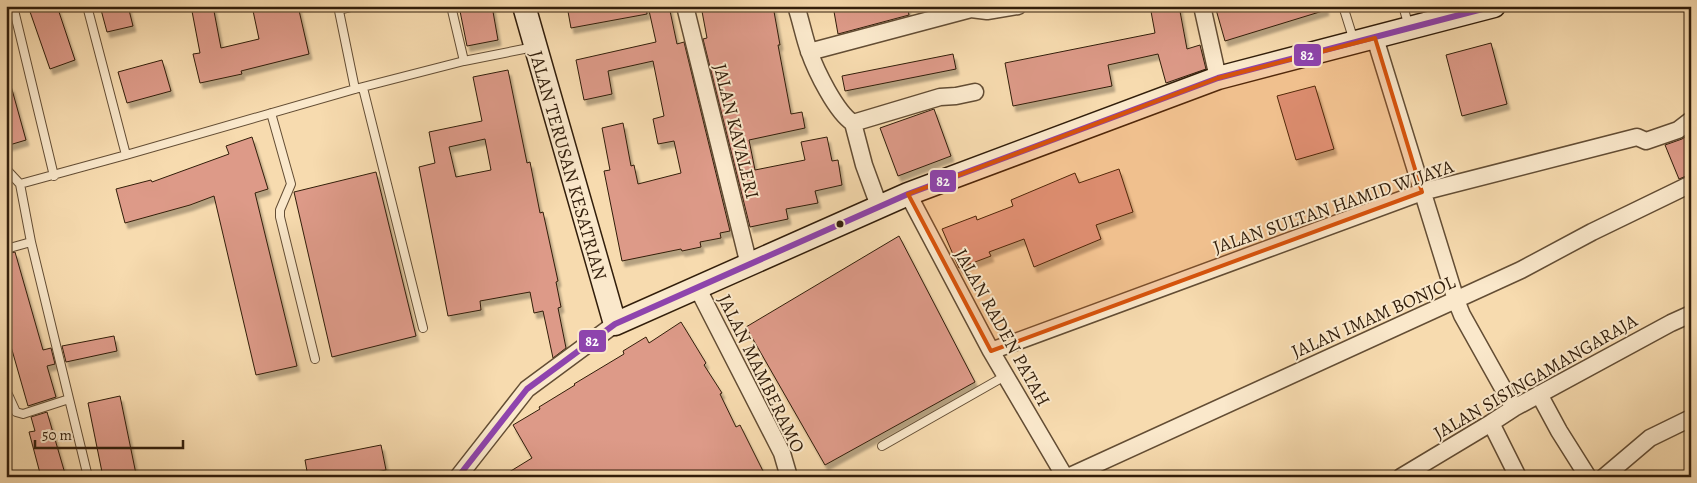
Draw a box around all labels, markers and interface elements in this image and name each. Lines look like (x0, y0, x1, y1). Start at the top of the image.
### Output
line badge: 82 (1293, 43, 1322, 67)
text: 82 (1300, 46, 1314, 65)
street label: JALAN TERUSAN KESATRIAN (523, 48, 613, 283)
street label: JALAN KAVALERI (707, 61, 765, 202)
street label: JALAN SULTAN HAMID WIJAYA (1210, 153, 1458, 260)
line badge: 82 (929, 169, 957, 193)
text: 82 (936, 172, 950, 191)
unlabelled marker (835, 219, 845, 229)
street label: JALAN RADEN PATAH (948, 244, 1056, 411)
street label: JALAN IMAM BONJOL (1287, 269, 1460, 365)
street label: JALAN MAMBERAMO (711, 290, 811, 457)
street label: JALAN SISINGAMANGARAJA (1429, 307, 1643, 446)
line badge: 82 (578, 329, 607, 353)
text: 82 (585, 332, 599, 351)
scale bar (35, 418, 182, 450)
text: 50 m (42, 425, 72, 445)

